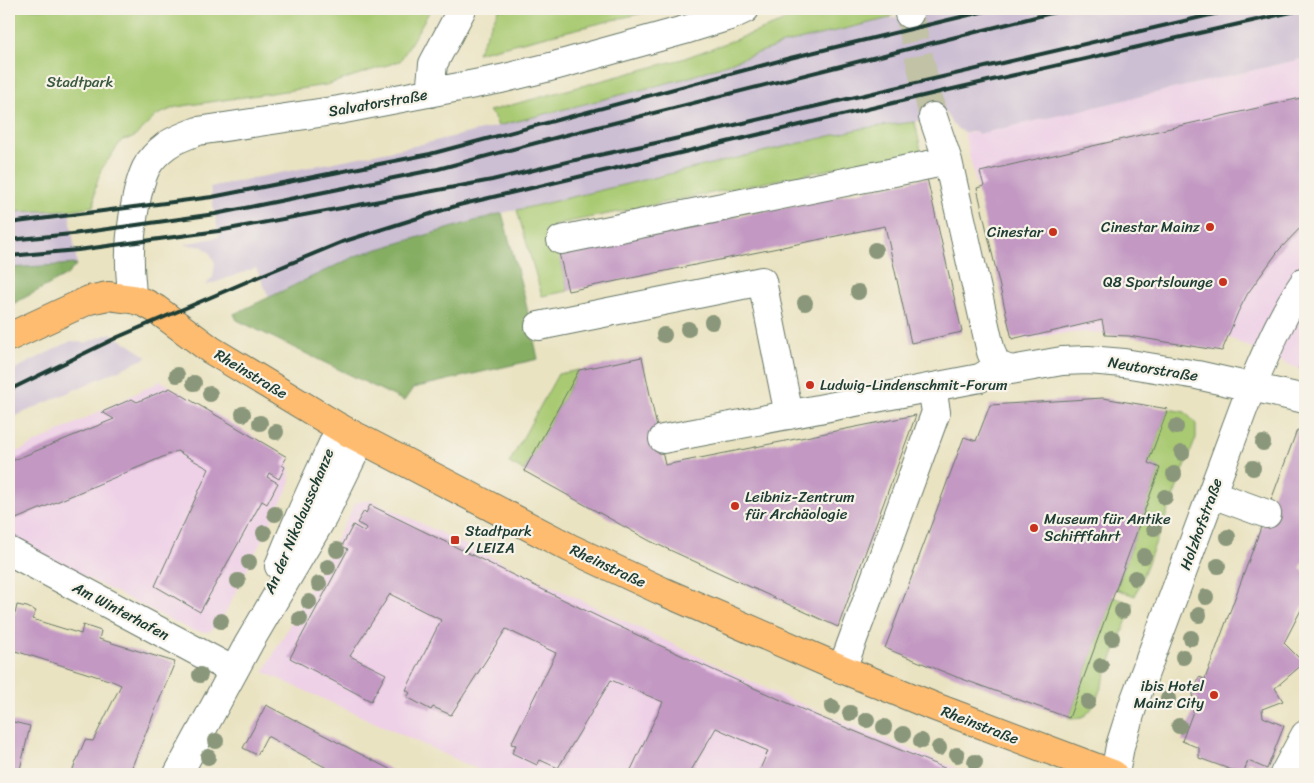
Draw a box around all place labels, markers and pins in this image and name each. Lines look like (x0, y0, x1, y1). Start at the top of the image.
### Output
place label: Cinestar Mainz (1101, 214, 1201, 240)
place label: Cinestar (987, 219, 1044, 245)
marker: Cinestar Mainz (1204, 221, 1216, 233)
marker: Cinestar (1047, 226, 1059, 238)
place label: Q8 Sportslounge (1103, 269, 1213, 295)
marker: Q8 Sportslounge (1217, 276, 1229, 288)
place label: Ludwig-Lindenschmit-Forum (820, 372, 1008, 398)
marker: Ludwig-Lindenschmit-Forum (804, 379, 816, 391)
place label: Leibniz-Zentrum für Archäologie (745, 484, 855, 527)
marker: Leibniz-Zentrum für Archäologie (729, 500, 741, 512)
place label: Museum für Antike Schifffahrt (1044, 506, 1171, 549)
place label: Stadtpark / LEIZA (465, 518, 532, 561)
marker: Museum für Antike Schifffahrt (1028, 522, 1040, 534)
marker: Stadtpark / LEIZA (449, 534, 461, 546)
place label: ibis Hotel Mainz City (1134, 673, 1205, 716)
marker: ibis Hotel Mainz City (1208, 689, 1220, 701)

